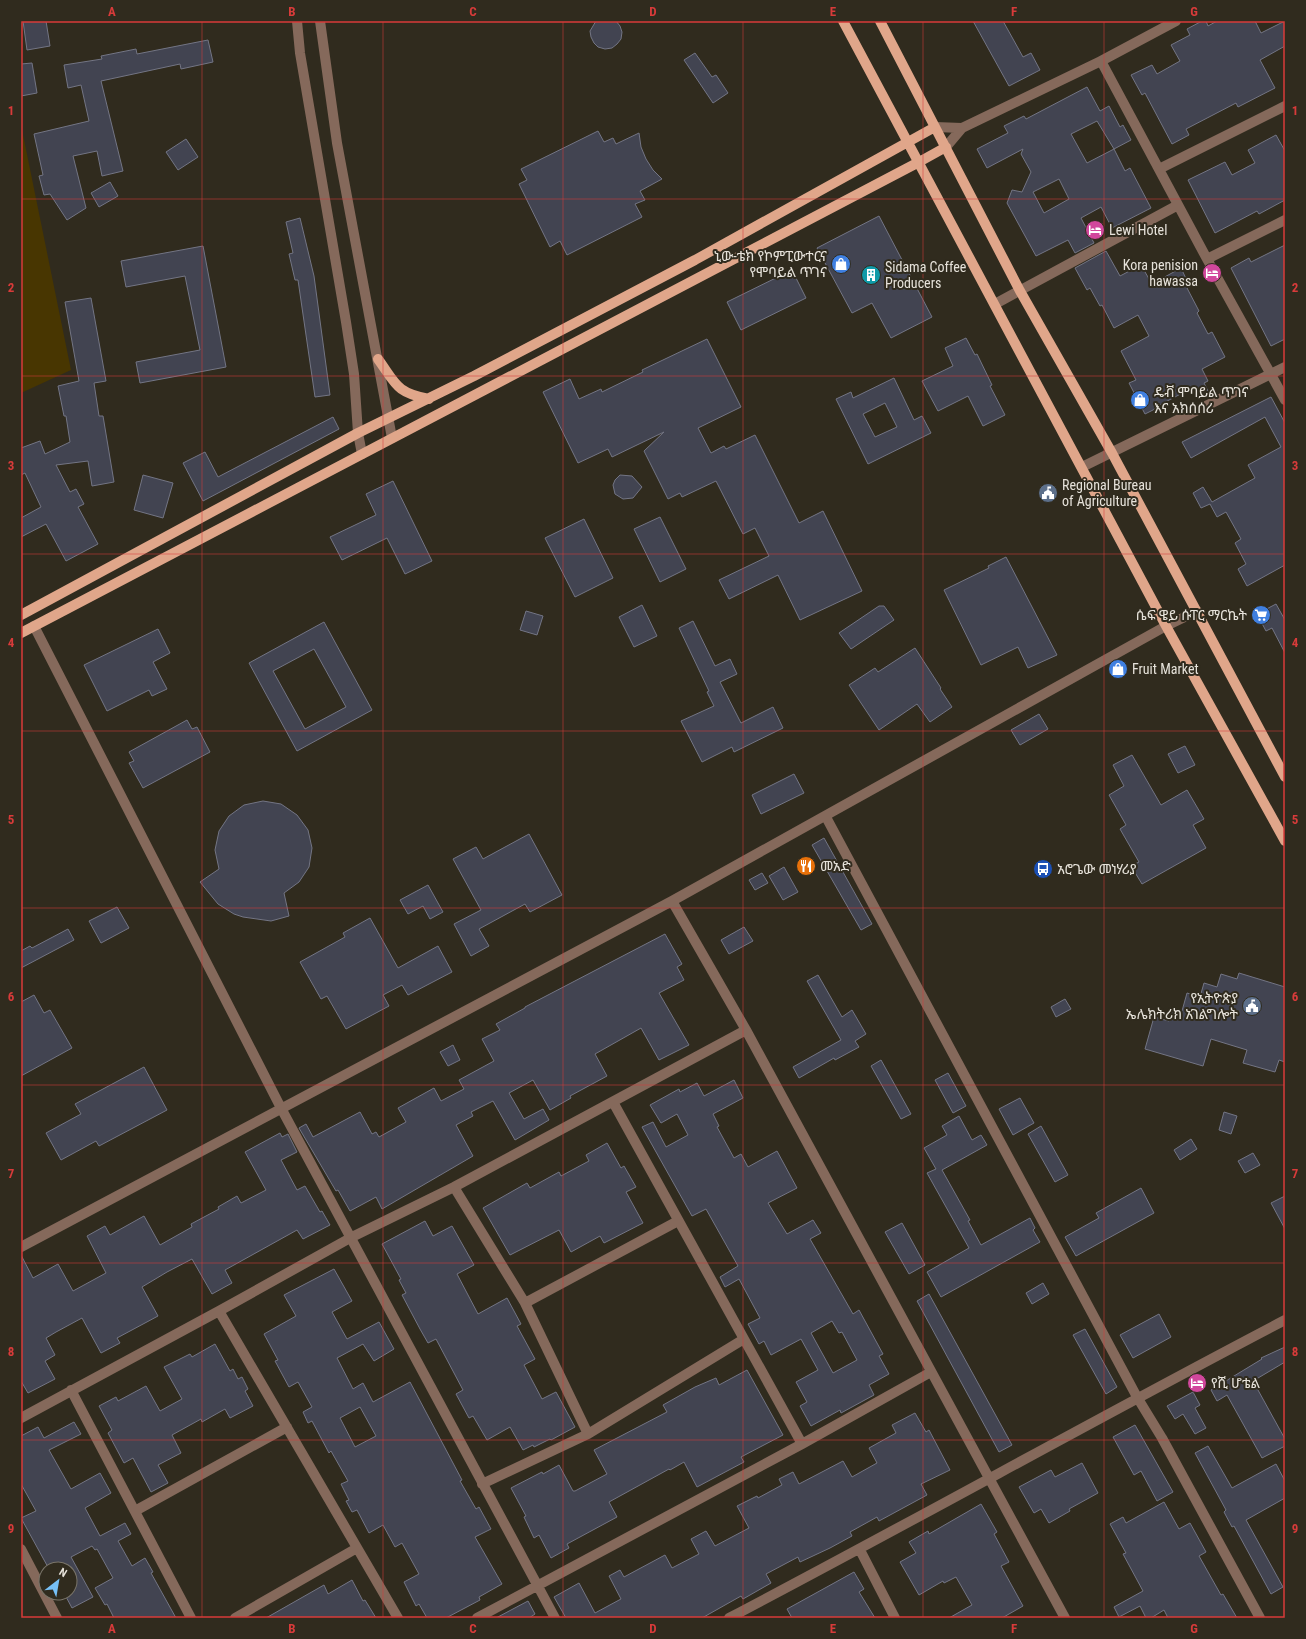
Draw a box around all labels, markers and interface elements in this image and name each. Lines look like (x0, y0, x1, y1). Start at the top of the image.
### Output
text: A (108, 4, 116, 19)
text: B (288, 4, 296, 19)
text: C (469, 4, 477, 19)
text: D (649, 4, 657, 19)
text: E (830, 4, 837, 19)
text: F (1011, 4, 1017, 19)
text: G (1190, 4, 1198, 19)
text: 1 (8, 103, 14, 118)
text: 1 (1292, 103, 1298, 118)
hotel icon: Lewi Hotel (1084, 219, 1106, 241)
place label: Lewi Hotel (1109, 222, 1167, 238)
place label: ኒው-ቴክ የኮምፒውተርና የሞባይል ጥገና (714, 248, 827, 280)
shop icon: ኒው-ቴክ የኮምፒውተርና የሞባይል ጥገና (830, 253, 852, 275)
place label: Kora penision hawassa (1123, 257, 1198, 289)
place label: Sidama Coffee Producers (885, 259, 967, 291)
hotel icon: Kora penision hawassa (1201, 262, 1223, 284)
building icon: Sidama Coffee Producers (860, 264, 882, 286)
text: 2 (8, 280, 15, 295)
text: 2 (1292, 280, 1299, 295)
place label: ዴቭ ሞባይል ጥገና እና አክሰሰሪ (1154, 384, 1249, 416)
shop icon: ዴቭ ሞባይል ጥገና እና አክሰሰሪ (1129, 389, 1151, 411)
text: 3 (8, 458, 14, 473)
text: 3 (1292, 458, 1298, 473)
place label: Regional Bureau of Agriculture (1062, 477, 1152, 509)
public building icon: Regional Bureau of Agriculture (1037, 482, 1059, 504)
supermarket icon: ሴፍ ዌይ ሱፐር ማርኬት (1250, 604, 1272, 626)
place label: ሴፍ ዌይ ሱፐር ማርኬት (1136, 607, 1248, 623)
text: 4 (8, 635, 15, 650)
text: 4 (1292, 635, 1299, 650)
shop icon: Fruit Market (1107, 658, 1129, 680)
place label: Fruit Market (1132, 661, 1199, 677)
text: 5 (8, 812, 15, 827)
text: 5 (1292, 812, 1299, 827)
restaurant icon: መአድ (795, 855, 817, 877)
place label: መአድ (820, 858, 851, 874)
bus stop icon: አሮጌው መነሃሪያ (1032, 858, 1054, 880)
place label: አሮጌው መነሃሪያ (1057, 861, 1137, 877)
text: 6 (8, 989, 15, 1004)
text: 6 (1292, 989, 1299, 1004)
place label: የኢትዮጵያ ኤሌክትሪክ አገልግሎት (1126, 990, 1239, 1022)
public building icon: የኢትዮጵያ ኤሌክትሪክ አገልግሎት (1241, 995, 1263, 1017)
text: 7 (8, 1166, 15, 1181)
text: 7 (1292, 1166, 1299, 1181)
text: 8 (8, 1344, 14, 1359)
text: 8 (1292, 1344, 1298, 1359)
hotel icon: የሺ ሆቴል (1186, 1372, 1208, 1394)
place label: የሺ ሆቴል (1211, 1375, 1261, 1391)
text: 9 (8, 1521, 14, 1536)
text: 9 (1292, 1521, 1298, 1536)
north arrow (38, 1561, 78, 1601)
text: N (57, 1566, 69, 1580)
text: A (108, 1621, 116, 1636)
text: B (288, 1621, 296, 1636)
text: C (469, 1621, 477, 1636)
text: D (649, 1621, 657, 1636)
text: E (830, 1621, 837, 1636)
text: F (1011, 1621, 1017, 1636)
text: G (1190, 1621, 1198, 1636)

